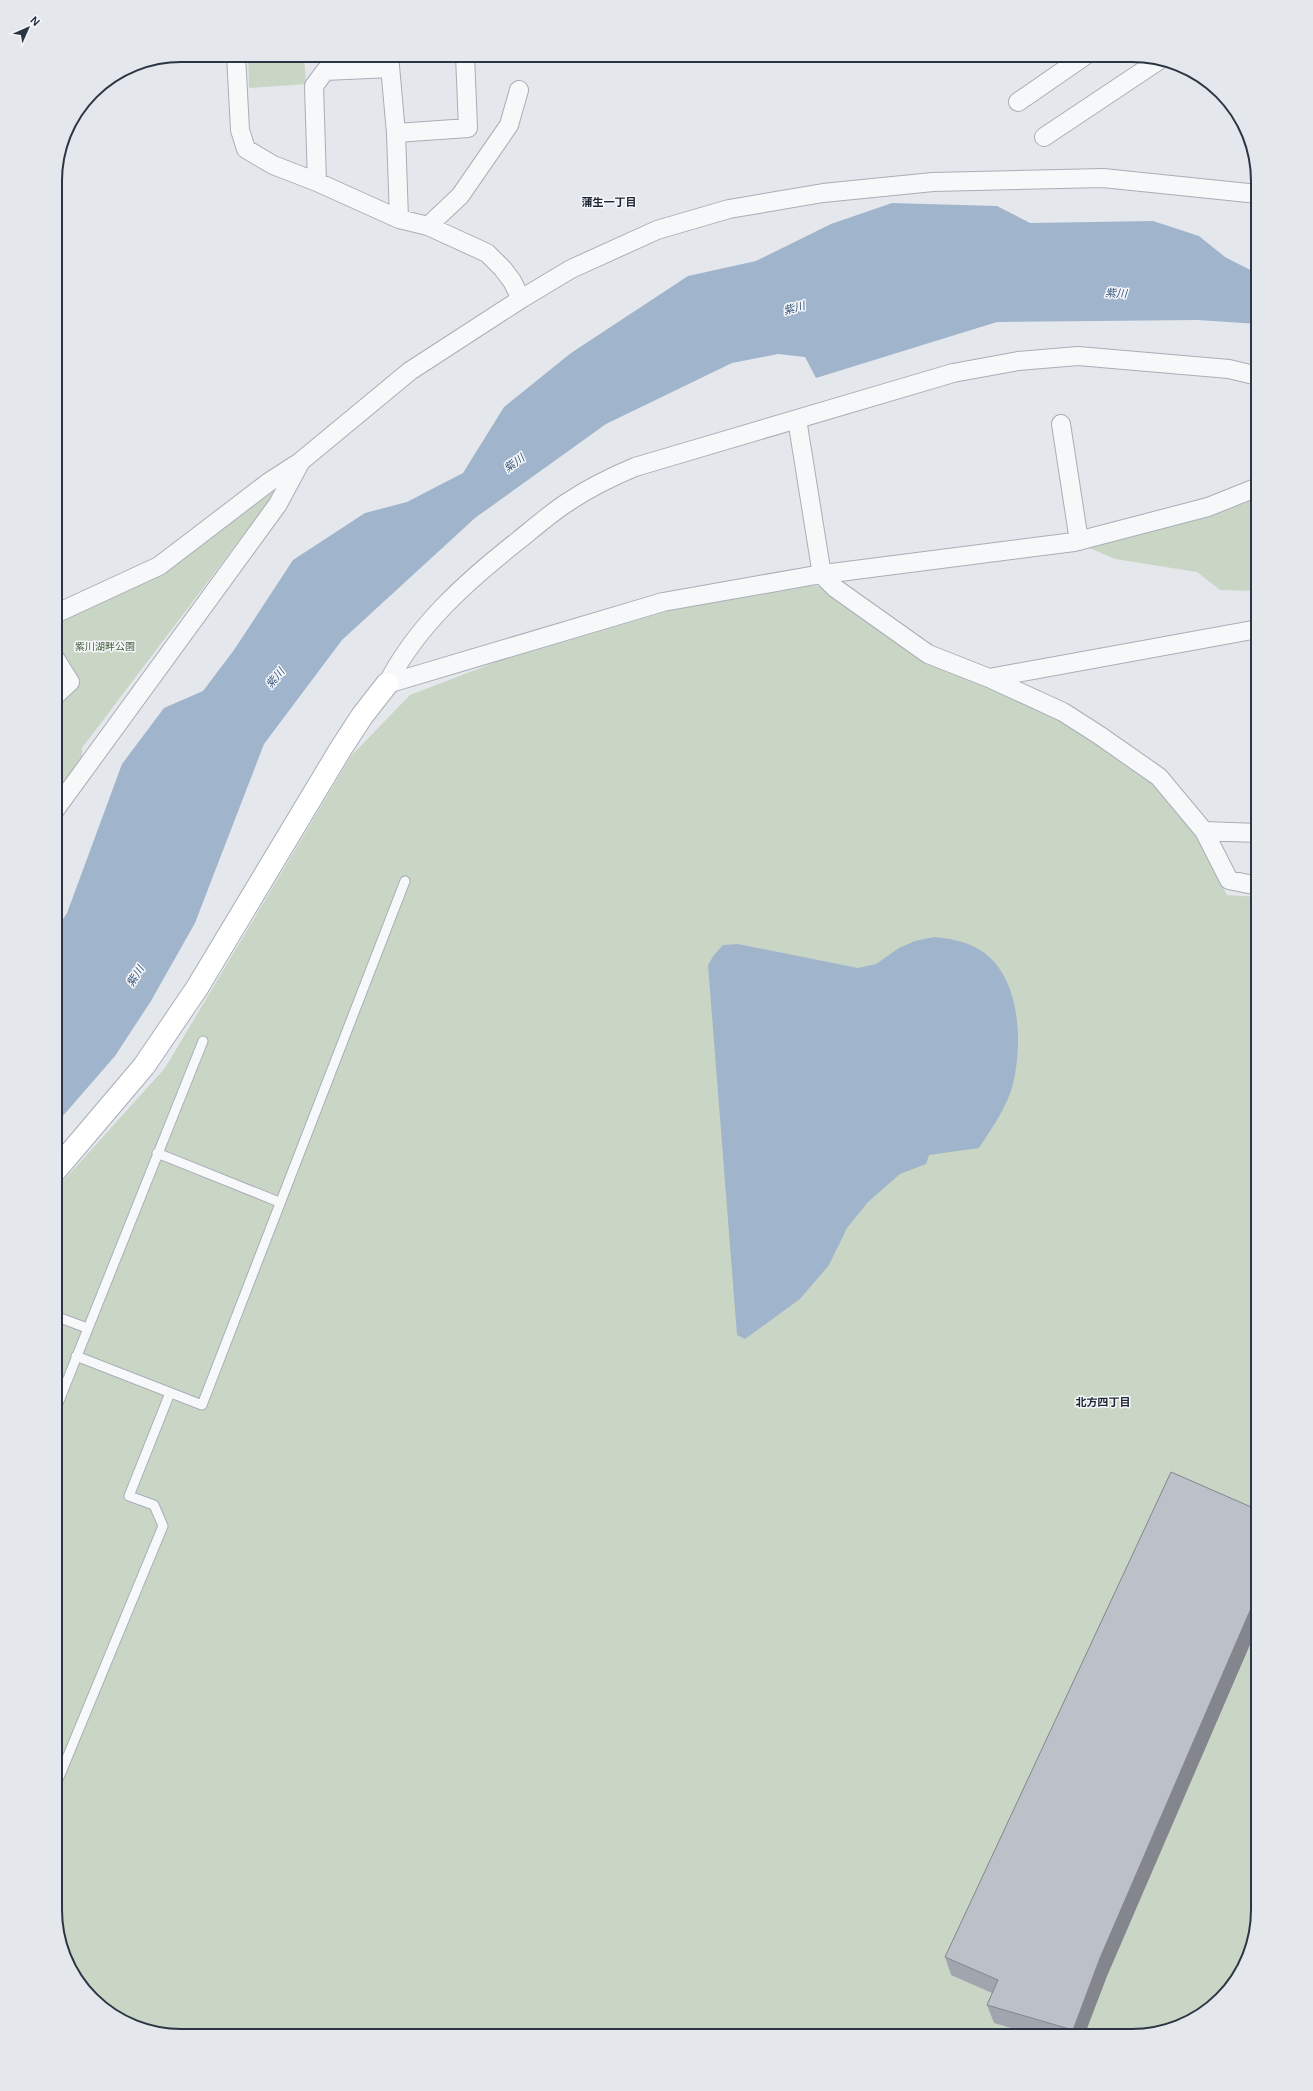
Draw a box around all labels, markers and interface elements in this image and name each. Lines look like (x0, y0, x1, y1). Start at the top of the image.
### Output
north arrow (8, 8, 48, 48)
text: N (27, 13, 43, 29)
district label: 蒲生一丁目 (582, 195, 637, 209)
water label: 紫川 (1105, 285, 1128, 301)
water label: 紫川 (782, 298, 807, 318)
water label: 紫川 (501, 450, 528, 475)
park label: 紫川湖畔公園 (75, 640, 135, 653)
water label: 紫川 (263, 664, 288, 691)
water label: 紫川 (123, 962, 147, 989)
district label: 北方四丁目 (1076, 1395, 1131, 1409)

